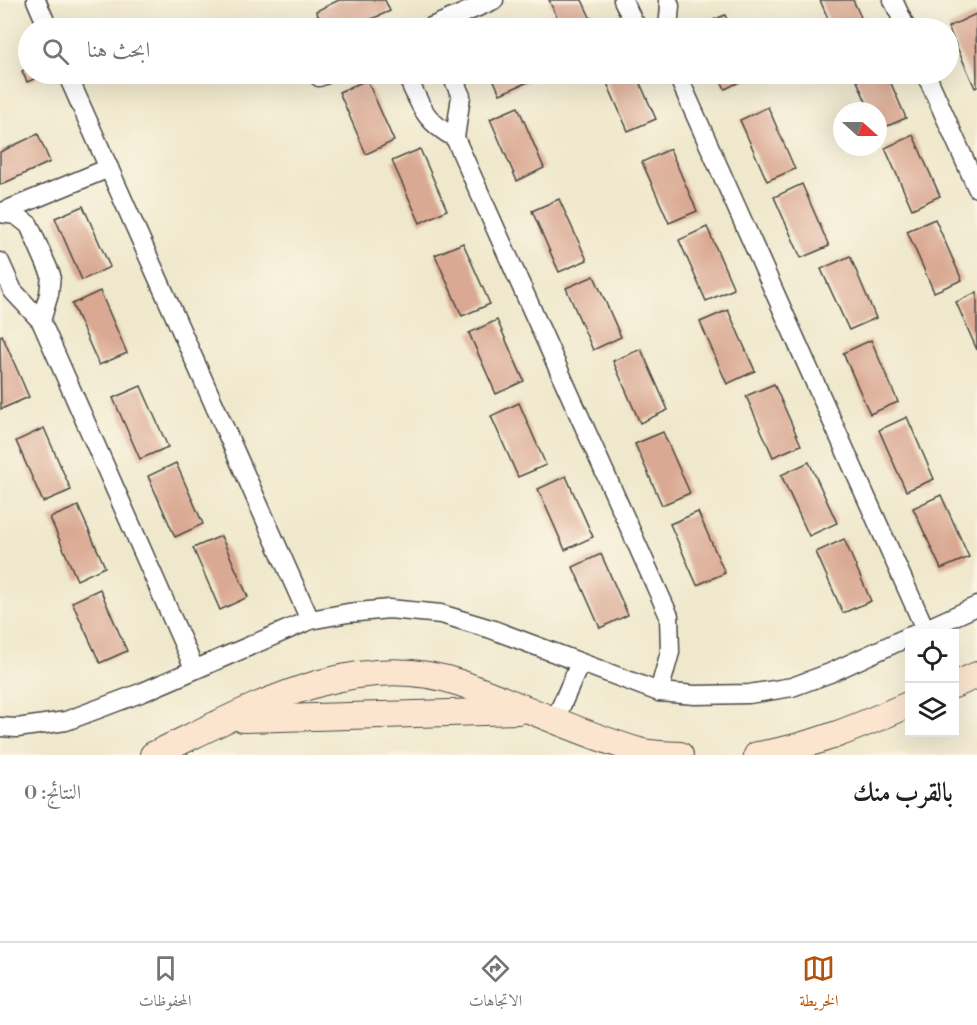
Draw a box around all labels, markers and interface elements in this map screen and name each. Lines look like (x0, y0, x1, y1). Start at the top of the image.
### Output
search box (18, 18, 959, 84)
icon: search (39, 35, 72, 68)
text: ابحث هنا (87, 37, 150, 64)
north arrow (833, 102, 887, 156)
map controls (905, 629, 959, 737)
button: locate (905, 629, 959, 683)
button: layers (905, 683, 959, 737)
text: بالقرب منك (853, 777, 953, 809)
text: النتائج: 0 (24, 781, 81, 806)
tab: المحفوظات (139, 952, 191, 1016)
tab: الاتجاهات (469, 952, 522, 1016)
tab: الخريطة (799, 952, 838, 1016)

